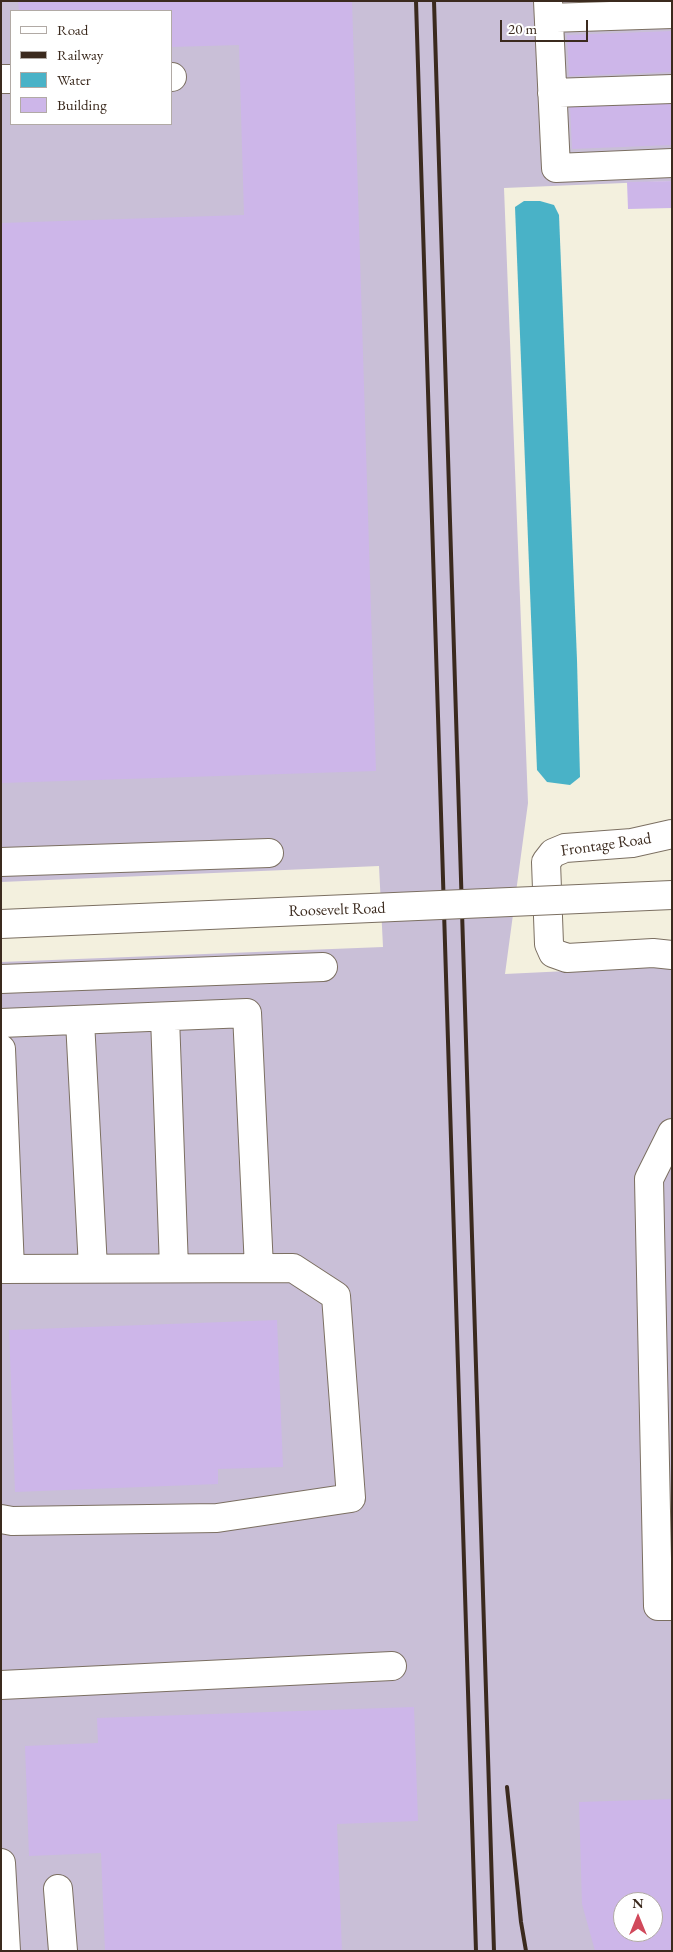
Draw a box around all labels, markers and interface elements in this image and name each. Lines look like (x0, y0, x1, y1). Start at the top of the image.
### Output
legend (10, 10, 172, 125)
scale bar (503, 10, 590, 42)
text: 20 m (508, 19, 537, 38)
text: Road (57, 20, 88, 39)
text: Railway (57, 45, 103, 64)
text: Water (57, 70, 91, 89)
text: Building (57, 95, 107, 114)
street label: Frontage Road (560, 829, 652, 861)
street label: Roosevelt Road (288, 899, 386, 921)
north arrow (613, 1892, 663, 1942)
text: N (632, 1894, 644, 1912)

